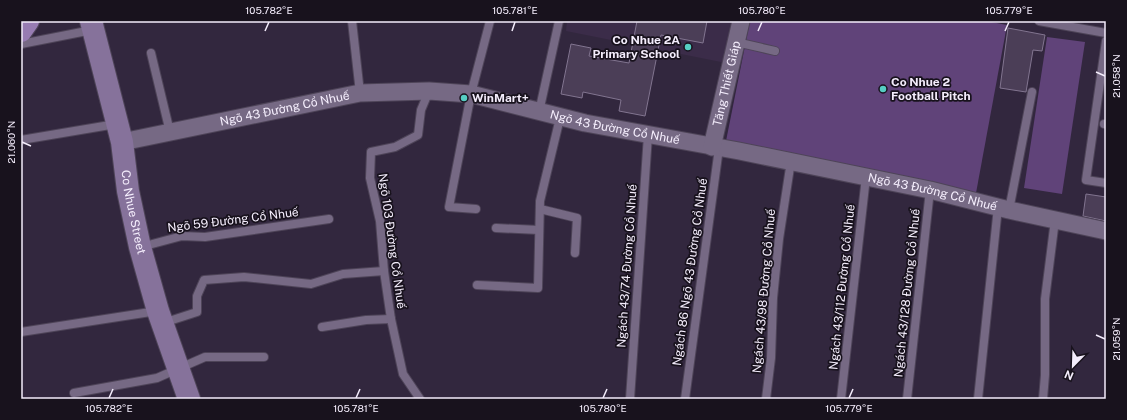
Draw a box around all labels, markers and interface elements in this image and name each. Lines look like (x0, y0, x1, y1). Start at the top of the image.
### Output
text: 105.782°E (245, 4, 293, 16)
text: 105.781°E (492, 4, 538, 16)
text: 105.780°E (738, 4, 786, 16)
text: 105.779°E (985, 4, 1033, 16)
place label: Co Nhue 2A Primary School (592, 33, 680, 61)
street label: Tăng Thiết Giáp (710, 40, 743, 128)
marker: Co Nhue 2A Primary School (683, 42, 693, 52)
text: 21.058°N (1110, 54, 1122, 98)
place label: Co Nhue 2 Football Pitch (891, 75, 971, 103)
marker: Co Nhue 2 Football Pitch (878, 84, 888, 94)
street label: Ngõ 43 Đường Cổ Nhuế (218, 88, 351, 129)
place label: WinMart+ (472, 91, 529, 105)
marker: WinMart+ (459, 93, 469, 103)
street label: Ngõ 43 Đường Cổ Nhuế (549, 107, 681, 147)
text: 21.060°N (5, 121, 17, 163)
street label: Co Nhue Street (118, 169, 149, 256)
street label: Ngõ 43 Đường Cổ Nhuế (867, 170, 999, 214)
street label: Ngõ 103 Đường Cổ Nhuế (376, 172, 408, 310)
street label: Ngách 86 Ngõ 43 Đường Cổ Nhuế (670, 177, 710, 367)
street label: Ngách 43/74 Đường Cổ Nhuế (614, 184, 640, 348)
street label: Ngách 43/112 Đường Cổ Nhuế (826, 203, 858, 371)
street label: Ngõ 59 Đường Cổ Nhuế (167, 205, 300, 235)
street label: Ngách 43/98 Đường Cổ Nhuế (750, 208, 778, 374)
street label: Ngách 43/128 Đường Cổ Nhuế (891, 208, 923, 378)
text: 21.059°N (1110, 317, 1122, 361)
north arrow (1053, 346, 1093, 386)
text: N (1063, 368, 1075, 382)
text: 105.782°E (85, 402, 133, 414)
text: 105.781°E (333, 402, 379, 414)
text: 105.780°E (579, 402, 627, 414)
text: 105.779°E (825, 402, 873, 414)

